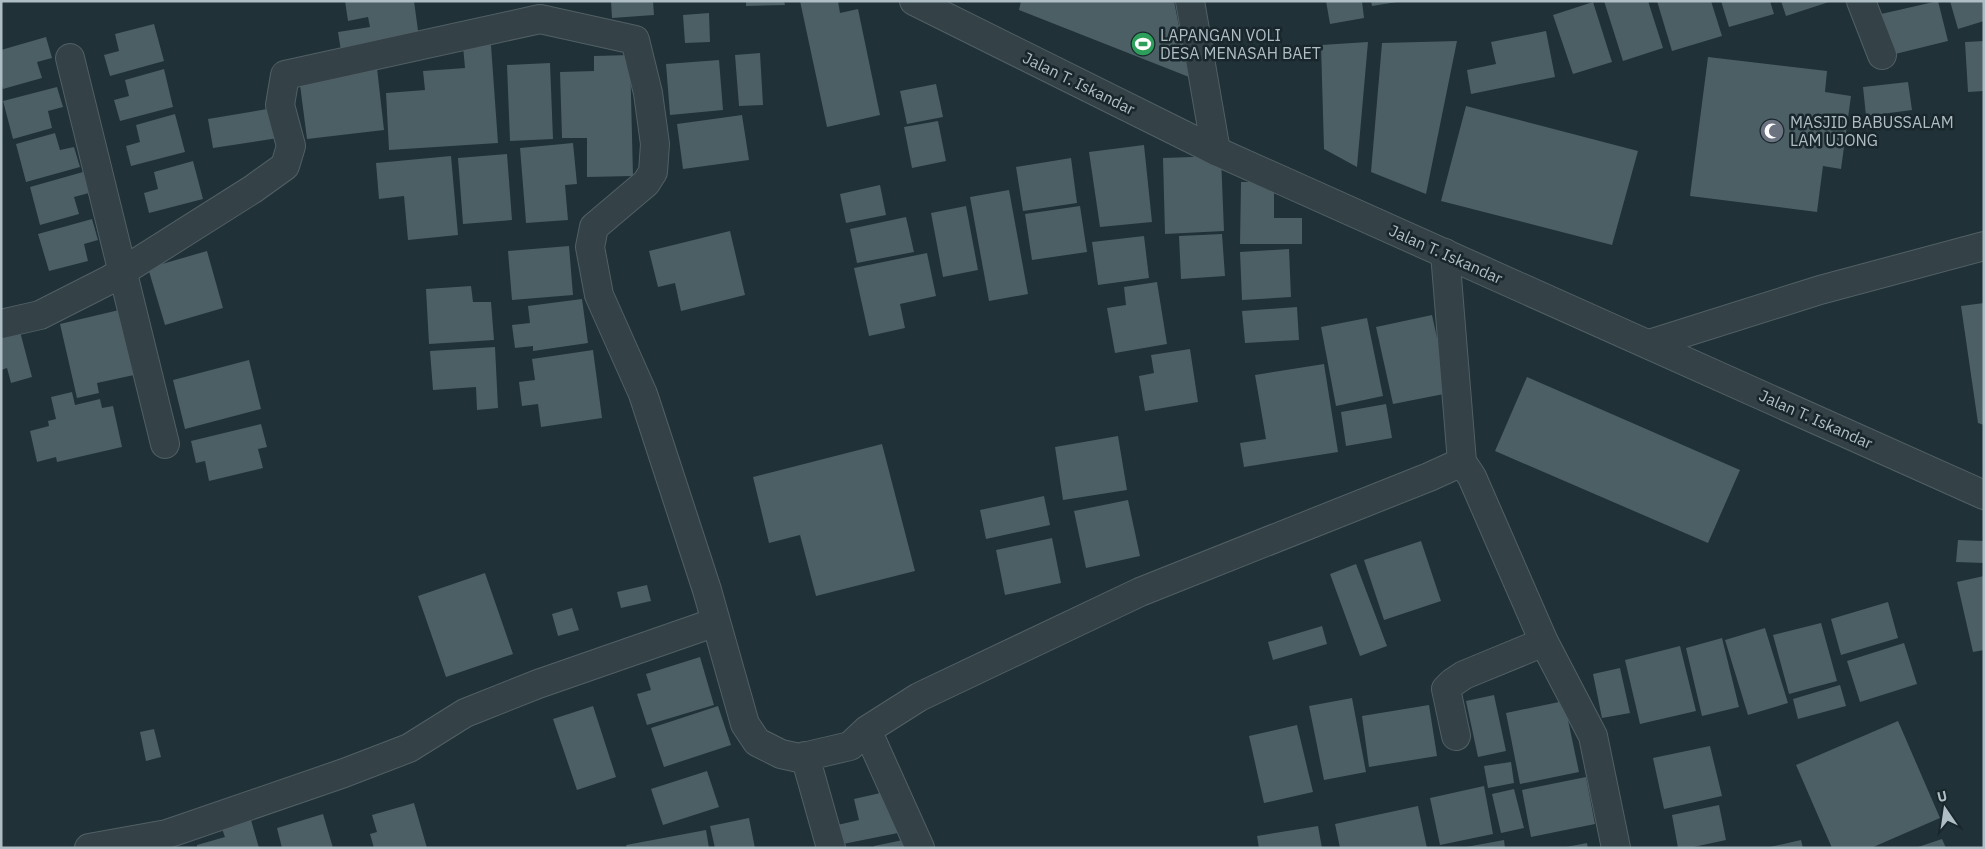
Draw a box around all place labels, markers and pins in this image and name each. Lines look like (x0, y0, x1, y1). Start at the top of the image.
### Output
place label: LAPANGAN VOLI DESA MENASAH BAET (1160, 25, 1321, 63)
sports icon: LAPANGAN VOLI DESA MENASAH BAET (1130, 31, 1156, 57)
place label: MASJID BABUSSALAM LAM UJONG (1790, 112, 1954, 150)
mosque icon: MASJID BABUSSALAM LAM UJONG (1759, 118, 1785, 144)

